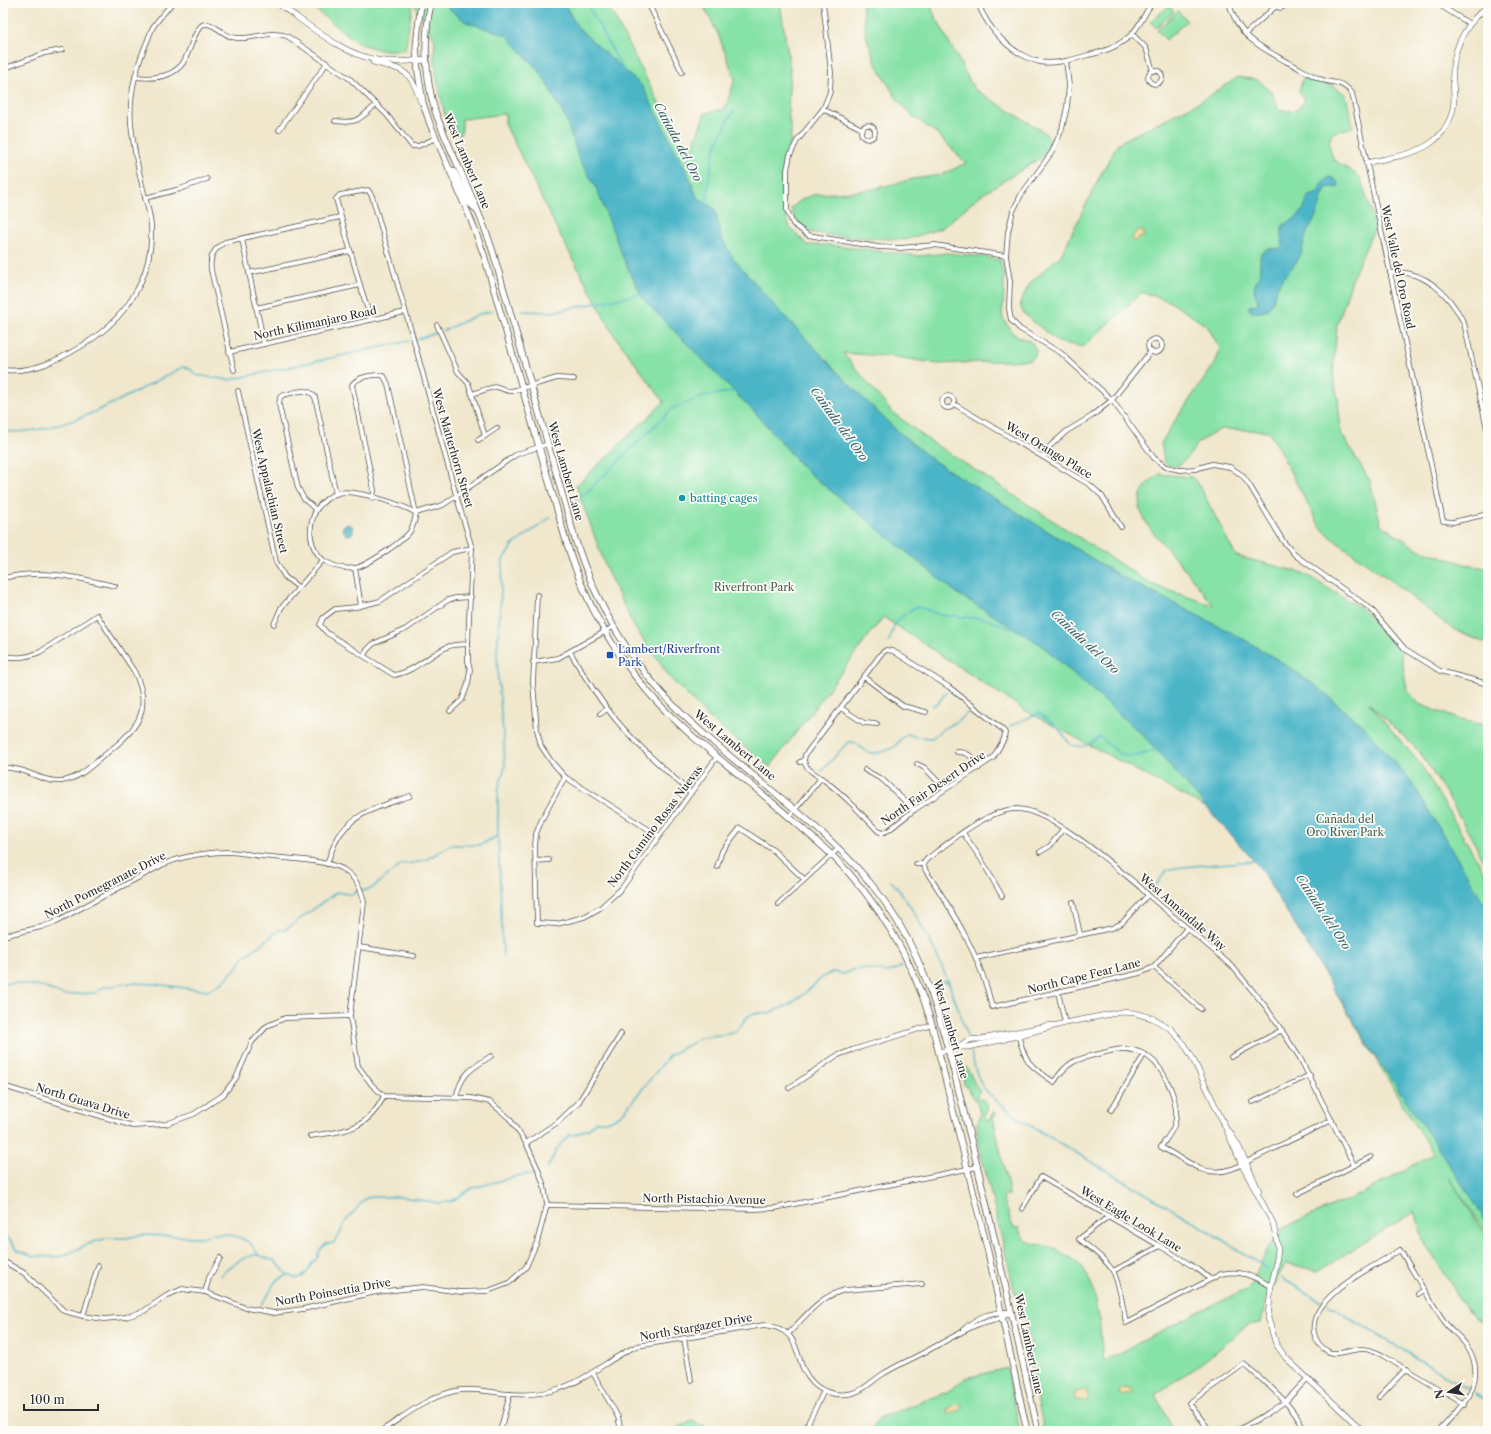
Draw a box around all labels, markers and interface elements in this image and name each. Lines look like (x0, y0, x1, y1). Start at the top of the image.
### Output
water label: Cañada del Oro (651, 99, 706, 184)
street label: West Lambert Lane (440, 110, 493, 211)
street label: West Valle del Oro Road (1378, 203, 1418, 331)
street label: North Kilimanjaro Road (252, 303, 378, 343)
water label: Cañada del Oro (808, 384, 871, 464)
street label: West Matterhorn Street (429, 386, 477, 509)
street label: West Orango Place (1002, 418, 1095, 481)
street label: West Lambert Lane (545, 419, 587, 522)
street label: West Appalachian Street (249, 426, 291, 555)
place label: batting cages (690, 491, 758, 505)
marker: batting cages (677, 493, 687, 503)
park label: Riverfront Park (714, 580, 795, 594)
water label: Cañada del Oro (1048, 606, 1123, 677)
place label: Lambert/Riverfront Park (618, 642, 720, 669)
marker: Lambert/Riverfront Park (605, 650, 615, 660)
street label: West Lambert Lane (691, 706, 779, 783)
street label: North Fair Desert Drive (878, 748, 988, 828)
street label: North Camino Rosas Nuevas (605, 762, 706, 890)
park label: Cañada del Oro River Park (1306, 812, 1384, 839)
street label: North Pomegranate Drive (42, 848, 168, 922)
street label: West Annandale Way (1136, 870, 1230, 954)
water label: Cañada del Oro (1293, 871, 1354, 953)
street label: North Cape Fear Lane (1026, 955, 1142, 997)
street label: West Lambert Lane (930, 977, 972, 1080)
street label: North Guava Drive (34, 1080, 132, 1122)
street label: West Eagle Look Lane (1077, 1183, 1184, 1255)
street label: North Pistachio Avenue (642, 1191, 766, 1207)
street label: North Poinsettia Drive (274, 1275, 392, 1309)
street label: West Lambert Lane (1011, 1291, 1046, 1396)
street label: North Stargazer Drive (639, 1310, 753, 1344)
north arrow (1429, 1372, 1469, 1412)
scale bar (24, 1386, 98, 1412)
text: N (1431, 1388, 1447, 1400)
text: 100 m (30, 1392, 65, 1407)

